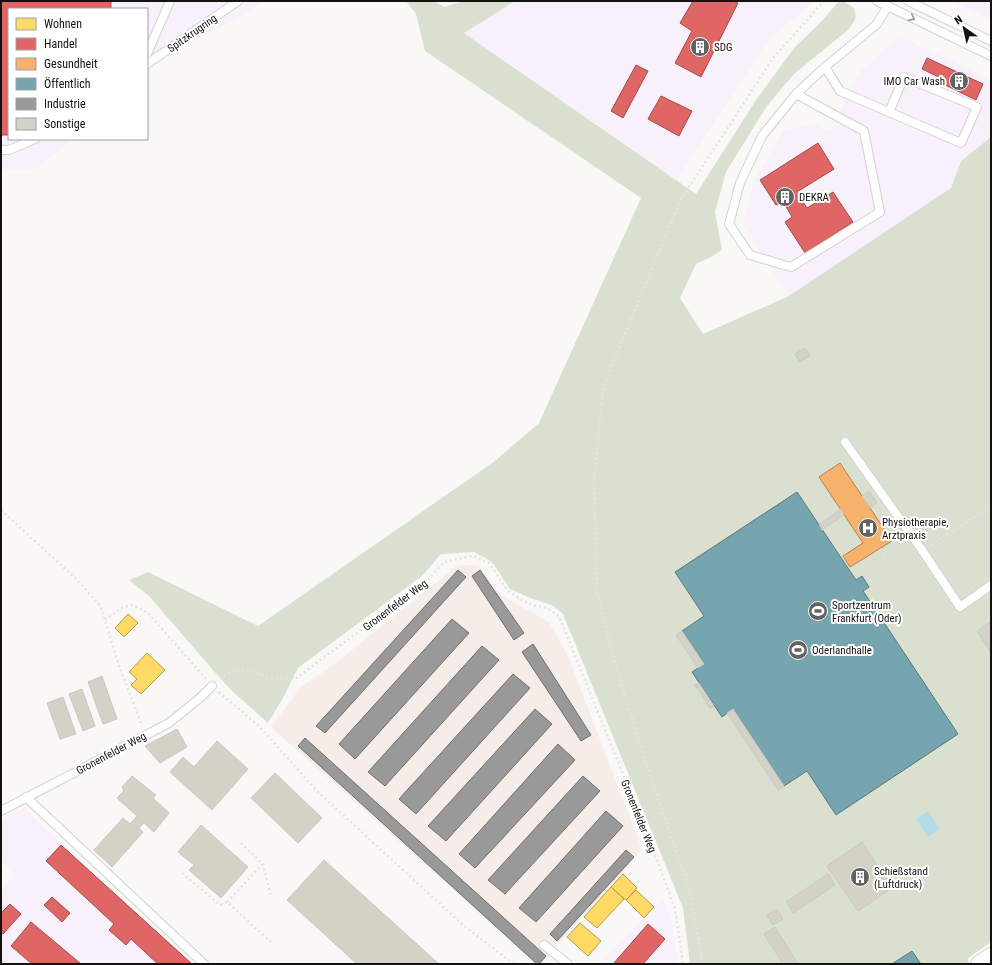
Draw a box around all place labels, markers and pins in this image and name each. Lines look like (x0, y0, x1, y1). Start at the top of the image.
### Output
building icon: SDG (689, 36, 711, 58)
place label: SDG (714, 41, 732, 54)
building icon: IMO Car Wash (948, 70, 970, 92)
place label: IMO Car Wash (884, 75, 945, 88)
building icon: DEKRA (774, 186, 796, 208)
place label: DEKRA (799, 191, 830, 204)
place label: Physiotherapie, Arztpraxis (882, 516, 948, 542)
hospital icon: Physiotherapie, Arztpraxis (857, 517, 879, 539)
place label: Sportzentrum Frankfurt (Oder) (832, 599, 902, 625)
sports icon: Sportzentrum Frankfurt (Oder) (807, 600, 829, 622)
sports icon: Oderlandhalle (787, 639, 809, 661)
place label: Oderlandhalle (812, 644, 872, 657)
place label: Schießstand (Luftdruck) (874, 865, 928, 891)
building icon: Schießstand (Luftdruck) (849, 866, 871, 888)

